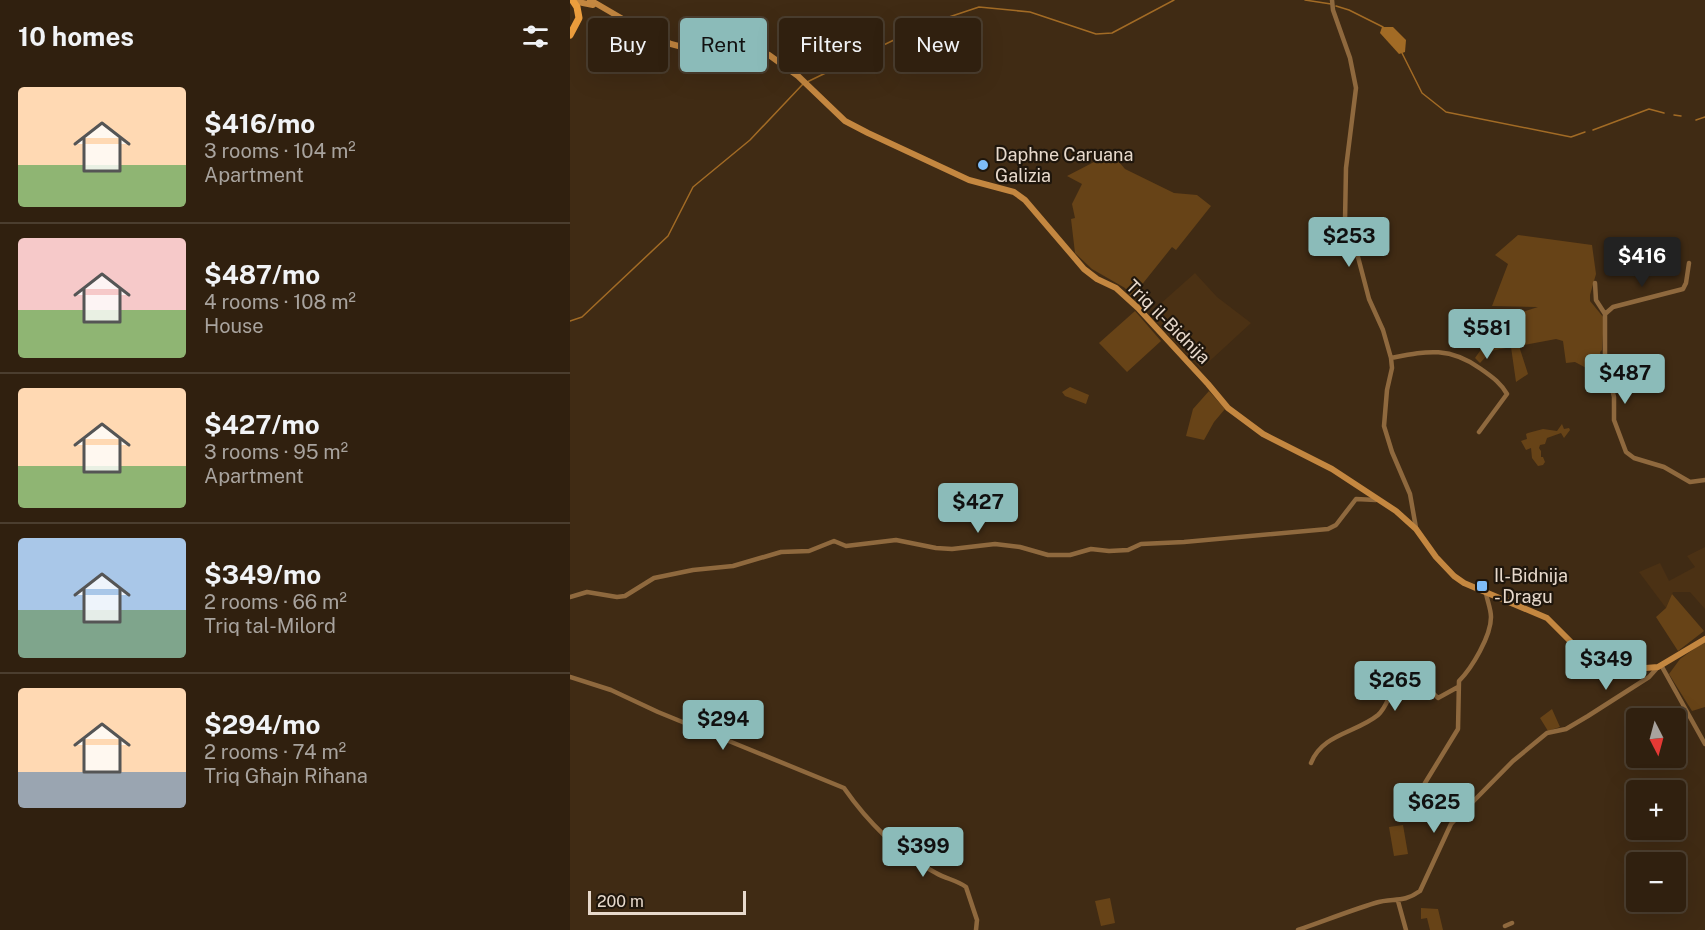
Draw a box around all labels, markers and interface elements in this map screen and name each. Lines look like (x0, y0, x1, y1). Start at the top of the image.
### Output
chip: Buy (588, 18, 668, 72)
chip: Rent (680, 18, 767, 72)
chip: Filters (779, 18, 883, 72)
chip: New (895, 18, 981, 72)
icon: filters (519, 20, 552, 53)
text: 10 homes (18, 21, 134, 52)
text: $416/mo (204, 108, 315, 139)
icon: home (66, 111, 138, 183)
text: 3 rooms · 104 m² (204, 139, 356, 163)
place label: Daphne Caruana Galizia (995, 144, 1133, 186)
marker: Daphne Caruana Galizia (976, 158, 990, 172)
text: Apartment (204, 163, 304, 187)
pin: $253 (1313, 217, 1385, 268)
text: $253 (1322, 224, 1376, 248)
pin: $416 (1606, 237, 1678, 288)
text: $416 (1618, 244, 1666, 268)
text: $487/mo (204, 259, 320, 290)
icon: home (66, 262, 138, 334)
street label: Triq il-Bidnija (1122, 275, 1215, 368)
text: 4 rooms · 108 m² (204, 290, 356, 314)
pin: $581 (1451, 309, 1523, 360)
text: House (204, 314, 264, 338)
text: $581 (1462, 316, 1512, 340)
pin: $487 (1589, 354, 1661, 405)
text: $487 (1599, 361, 1651, 385)
text: $427/mo (204, 409, 320, 440)
icon: home (66, 412, 138, 484)
text: 3 rooms · 95 m² (204, 440, 348, 464)
text: Apartment (204, 464, 304, 488)
pin: $427 (942, 483, 1014, 534)
text: $427 (952, 490, 1004, 514)
text: $349/mo (204, 559, 321, 590)
icon: home (66, 562, 138, 634)
place label: Il-Bidnija - Dragu (1494, 565, 1568, 607)
marker: Il-Bidnija - Dragu (1475, 579, 1489, 593)
text: 2 rooms · 66 m² (204, 590, 347, 614)
text: Triq tal-Milord (204, 614, 336, 638)
pin: $349 (1570, 640, 1642, 691)
text: $349 (1579, 647, 1633, 671)
pin: $265 (1359, 661, 1431, 712)
text: $265 (1368, 668, 1422, 692)
pin: $294 (687, 700, 759, 751)
text: $294 (697, 707, 749, 731)
north arrow (1626, 708, 1686, 768)
map controls (1626, 708, 1686, 912)
text: $294/mo (204, 709, 320, 740)
icon: home (66, 712, 138, 784)
text: 2 rooms · 74 m² (204, 740, 346, 764)
text: Triq Għajn Riħana (204, 764, 368, 788)
button: + (1626, 780, 1686, 840)
pin: $625 (1398, 783, 1470, 834)
text: $625 (1407, 790, 1461, 814)
pin: $399 (887, 827, 959, 878)
text: $399 (896, 834, 950, 858)
button: − (1626, 852, 1686, 912)
scale bar (588, 888, 746, 916)
text: 200 m (597, 892, 644, 911)

